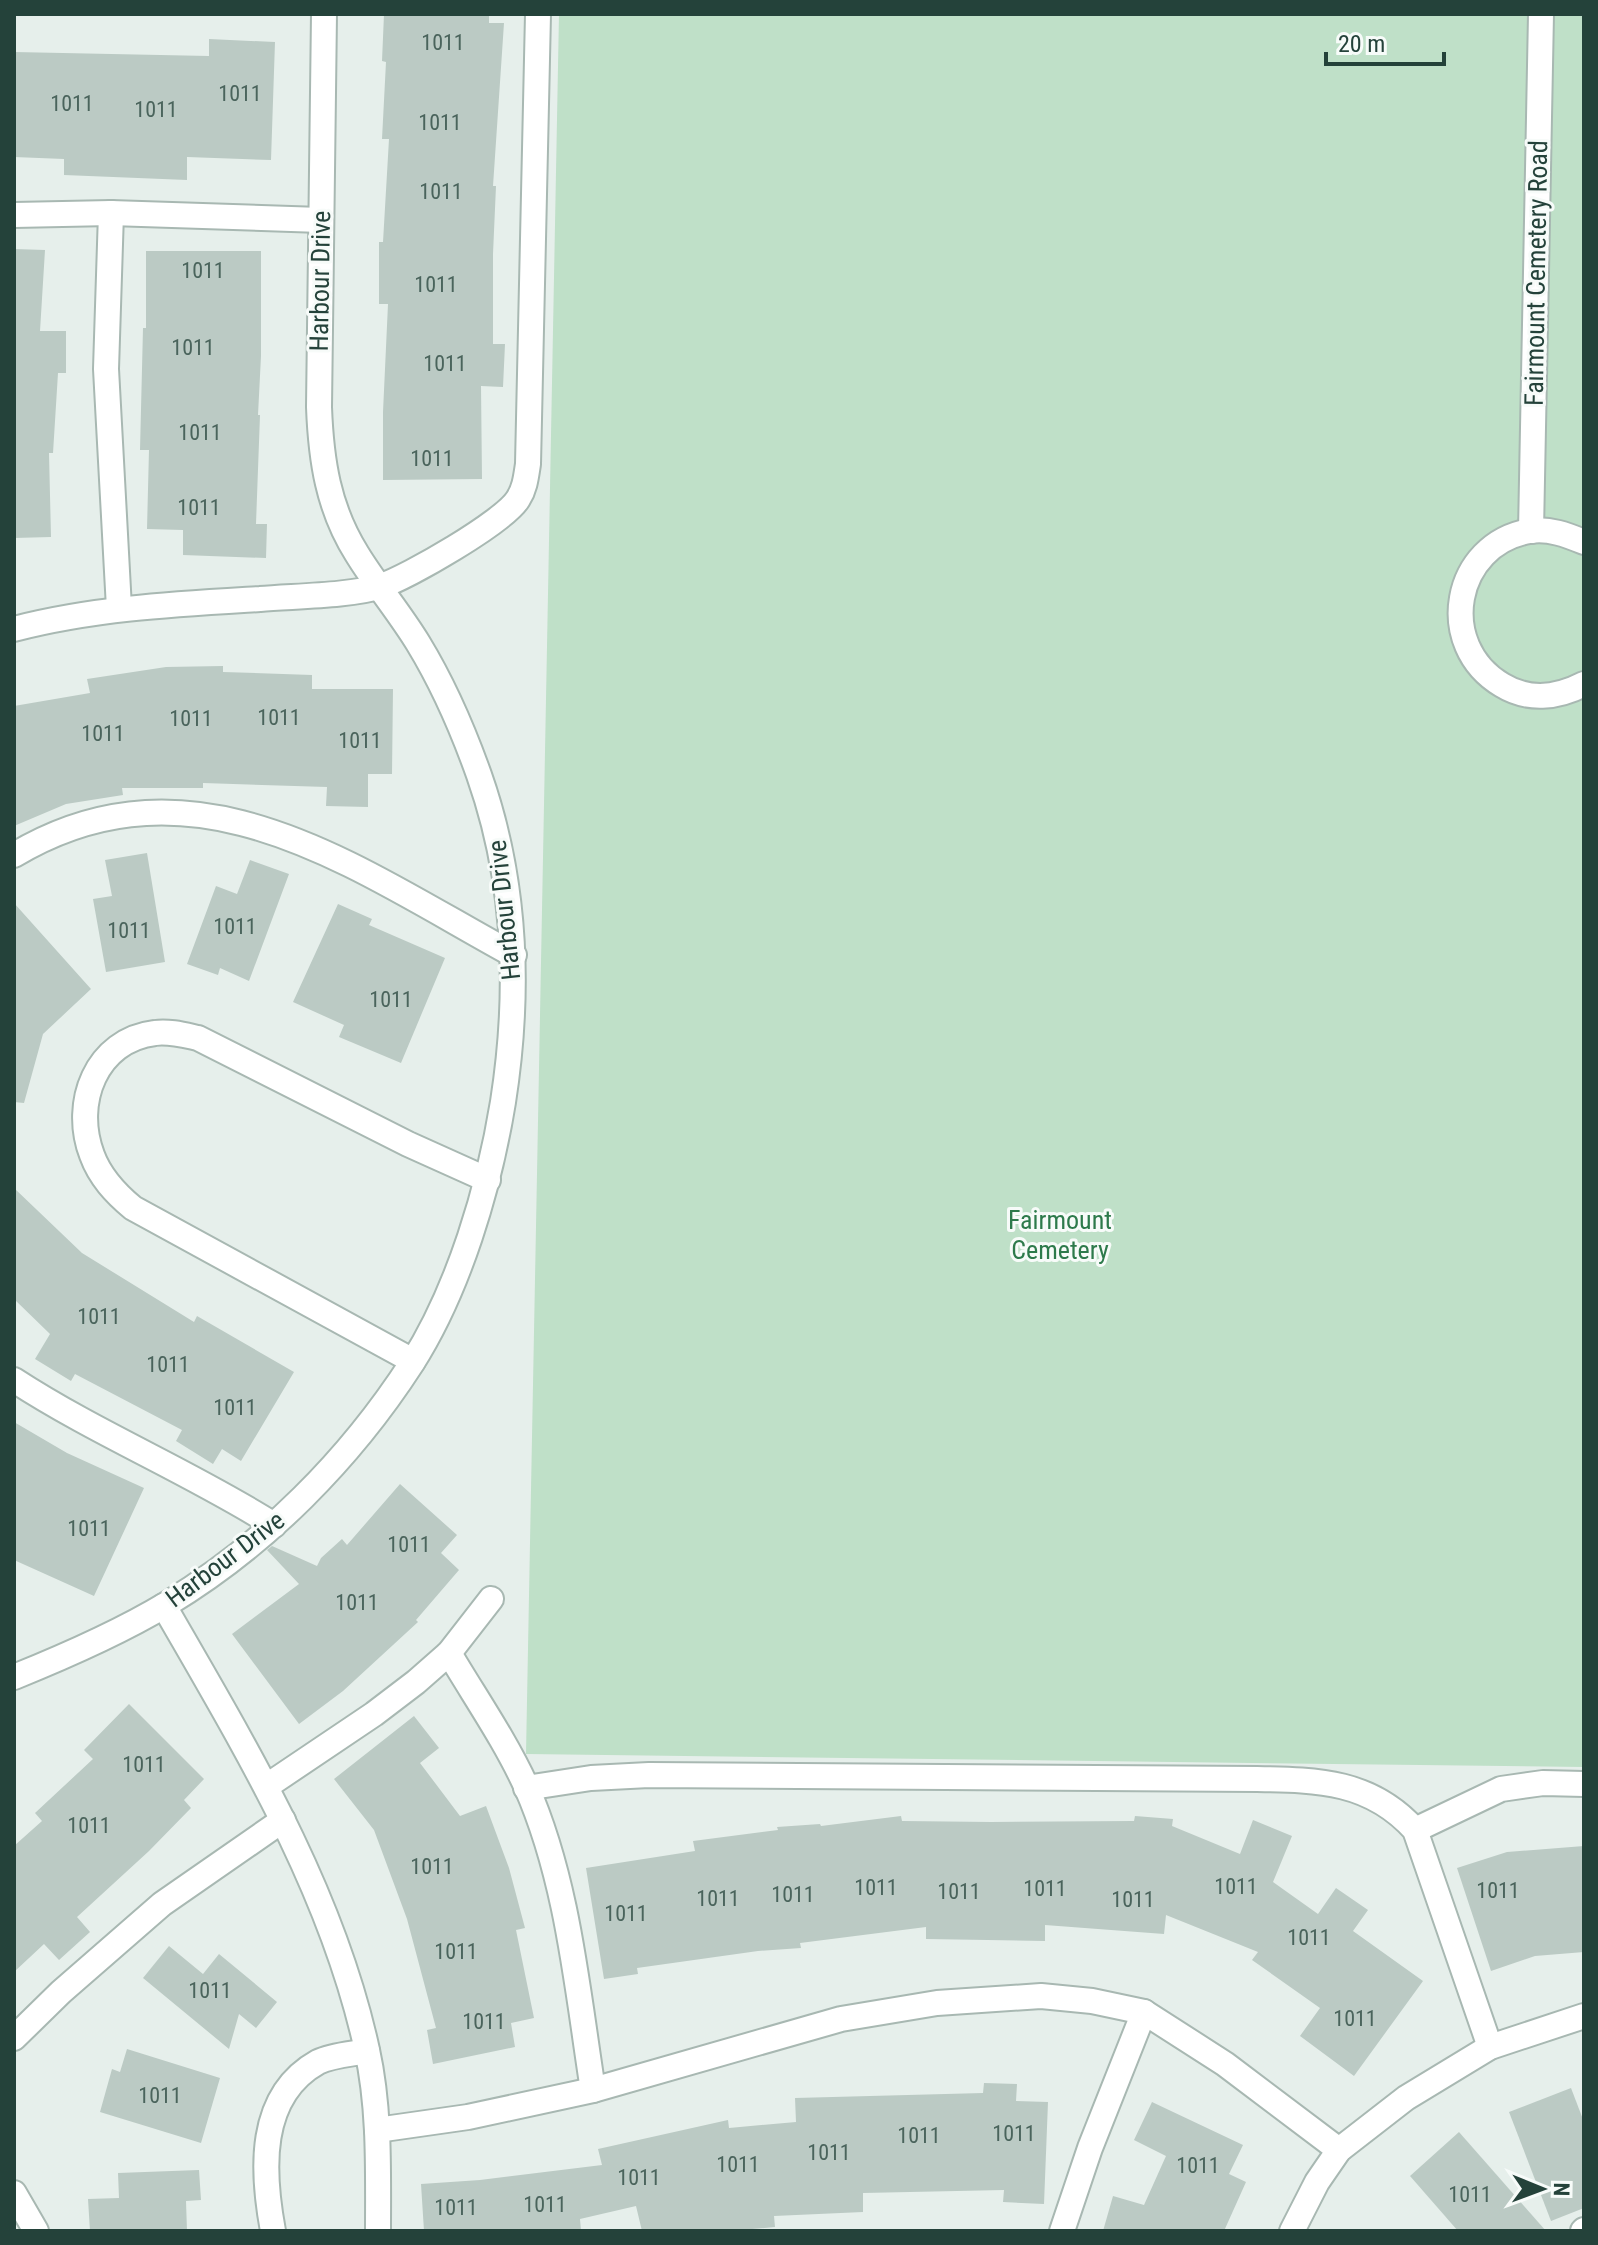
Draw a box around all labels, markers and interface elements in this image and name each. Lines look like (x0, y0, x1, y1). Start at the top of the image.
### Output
scale bar (1326, 16, 1444, 66)
house number: 1011 (421, 30, 465, 55)
text: 20 m (1338, 30, 1385, 58)
house number: 1011 (218, 81, 262, 106)
house number: 1011 (50, 91, 94, 116)
house number: 1011 (134, 97, 178, 122)
house number: 1011 (418, 110, 462, 135)
street label: Fairmount Cemetery Road (1519, 140, 1553, 406)
house number: 1011 (419, 179, 463, 204)
street label: Harbour Drive (304, 210, 336, 352)
house number: 1011 (181, 258, 225, 283)
house number: 1011 (414, 272, 458, 297)
house number: 1011 (171, 335, 215, 360)
house number: 1011 (423, 351, 467, 376)
house number: 1011 (178, 420, 222, 445)
house number: 1011 (410, 446, 454, 471)
house number: 1011 (177, 495, 221, 520)
house number: 1011 (257, 705, 301, 730)
house number: 1011 (169, 706, 213, 731)
house number: 1011 (81, 721, 125, 746)
house number: 1011 (338, 728, 382, 753)
street label: Harbour Drive (482, 838, 526, 982)
house number: 1011 (213, 914, 257, 939)
house number: 1011 (107, 918, 151, 943)
house number: 1011 (369, 987, 413, 1012)
park label: Fairmount Cemetery (1008, 1205, 1112, 1265)
house number: 1011 (77, 1304, 121, 1329)
house number: 1011 (146, 1352, 190, 1377)
house number: 1011 (213, 1395, 257, 1420)
street label: Harbour Drive (160, 1505, 290, 1613)
house number: 1011 (67, 1516, 111, 1541)
house number: 1011 (387, 1532, 431, 1557)
house number: 1011 (335, 1590, 379, 1615)
house number: 1011 (122, 1752, 166, 1777)
house number: 1011 (67, 1813, 111, 1838)
house number: 1011 (410, 1854, 454, 1879)
house number: 1011 (1214, 1874, 1258, 1899)
house number: 1011 (854, 1875, 898, 1900)
house number: 1011 (1023, 1876, 1067, 1901)
house number: 1011 (1476, 1878, 1520, 1903)
house number: 1011 (937, 1879, 981, 1904)
house number: 1011 (771, 1882, 815, 1907)
house number: 1011 (696, 1886, 740, 1911)
house number: 1011 (1111, 1887, 1155, 1912)
house number: 1011 (604, 1901, 648, 1926)
house number: 1011 (1287, 1925, 1331, 1950)
house number: 1011 (434, 1939, 478, 1964)
house number: 1011 (188, 1978, 232, 2003)
house number: 1011 (1333, 2006, 1377, 2031)
house number: 1011 (462, 2009, 506, 2034)
house number: 1011 (138, 2083, 182, 2108)
house number: 1011 (992, 2121, 1036, 2146)
house number: 1011 (897, 2123, 941, 2148)
house number: 1011 (807, 2140, 851, 2165)
north arrow (1502, 2149, 1582, 2229)
house number: 1011 (716, 2152, 760, 2177)
house number: 1011 (1176, 2153, 1220, 2178)
house number: 1011 (617, 2165, 661, 2190)
house number: 1011 (1448, 2182, 1492, 2207)
text: N (1549, 2182, 1574, 2196)
house number: 1011 (523, 2192, 567, 2217)
house number: 1011 (434, 2195, 478, 2220)

